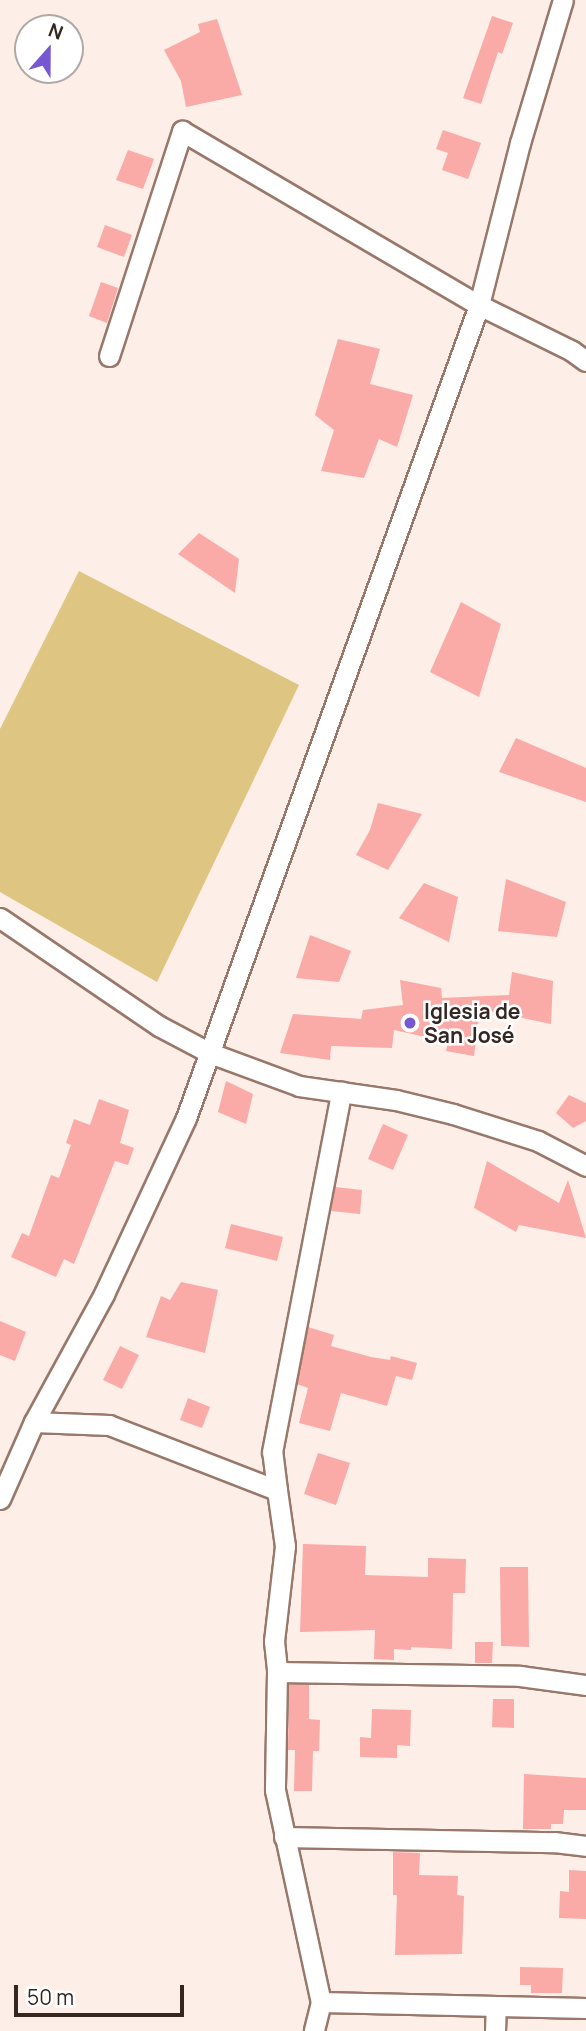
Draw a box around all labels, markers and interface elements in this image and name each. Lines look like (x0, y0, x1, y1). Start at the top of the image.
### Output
north arrow (14, 14, 84, 84)
text: N (45, 17, 67, 46)
place label: Iglesia de San José (424, 998, 521, 1048)
marker: Iglesia de San José (402, 1015, 418, 1031)
scale bar (18, 1972, 187, 2016)
text: 50 m (27, 1983, 74, 2011)

